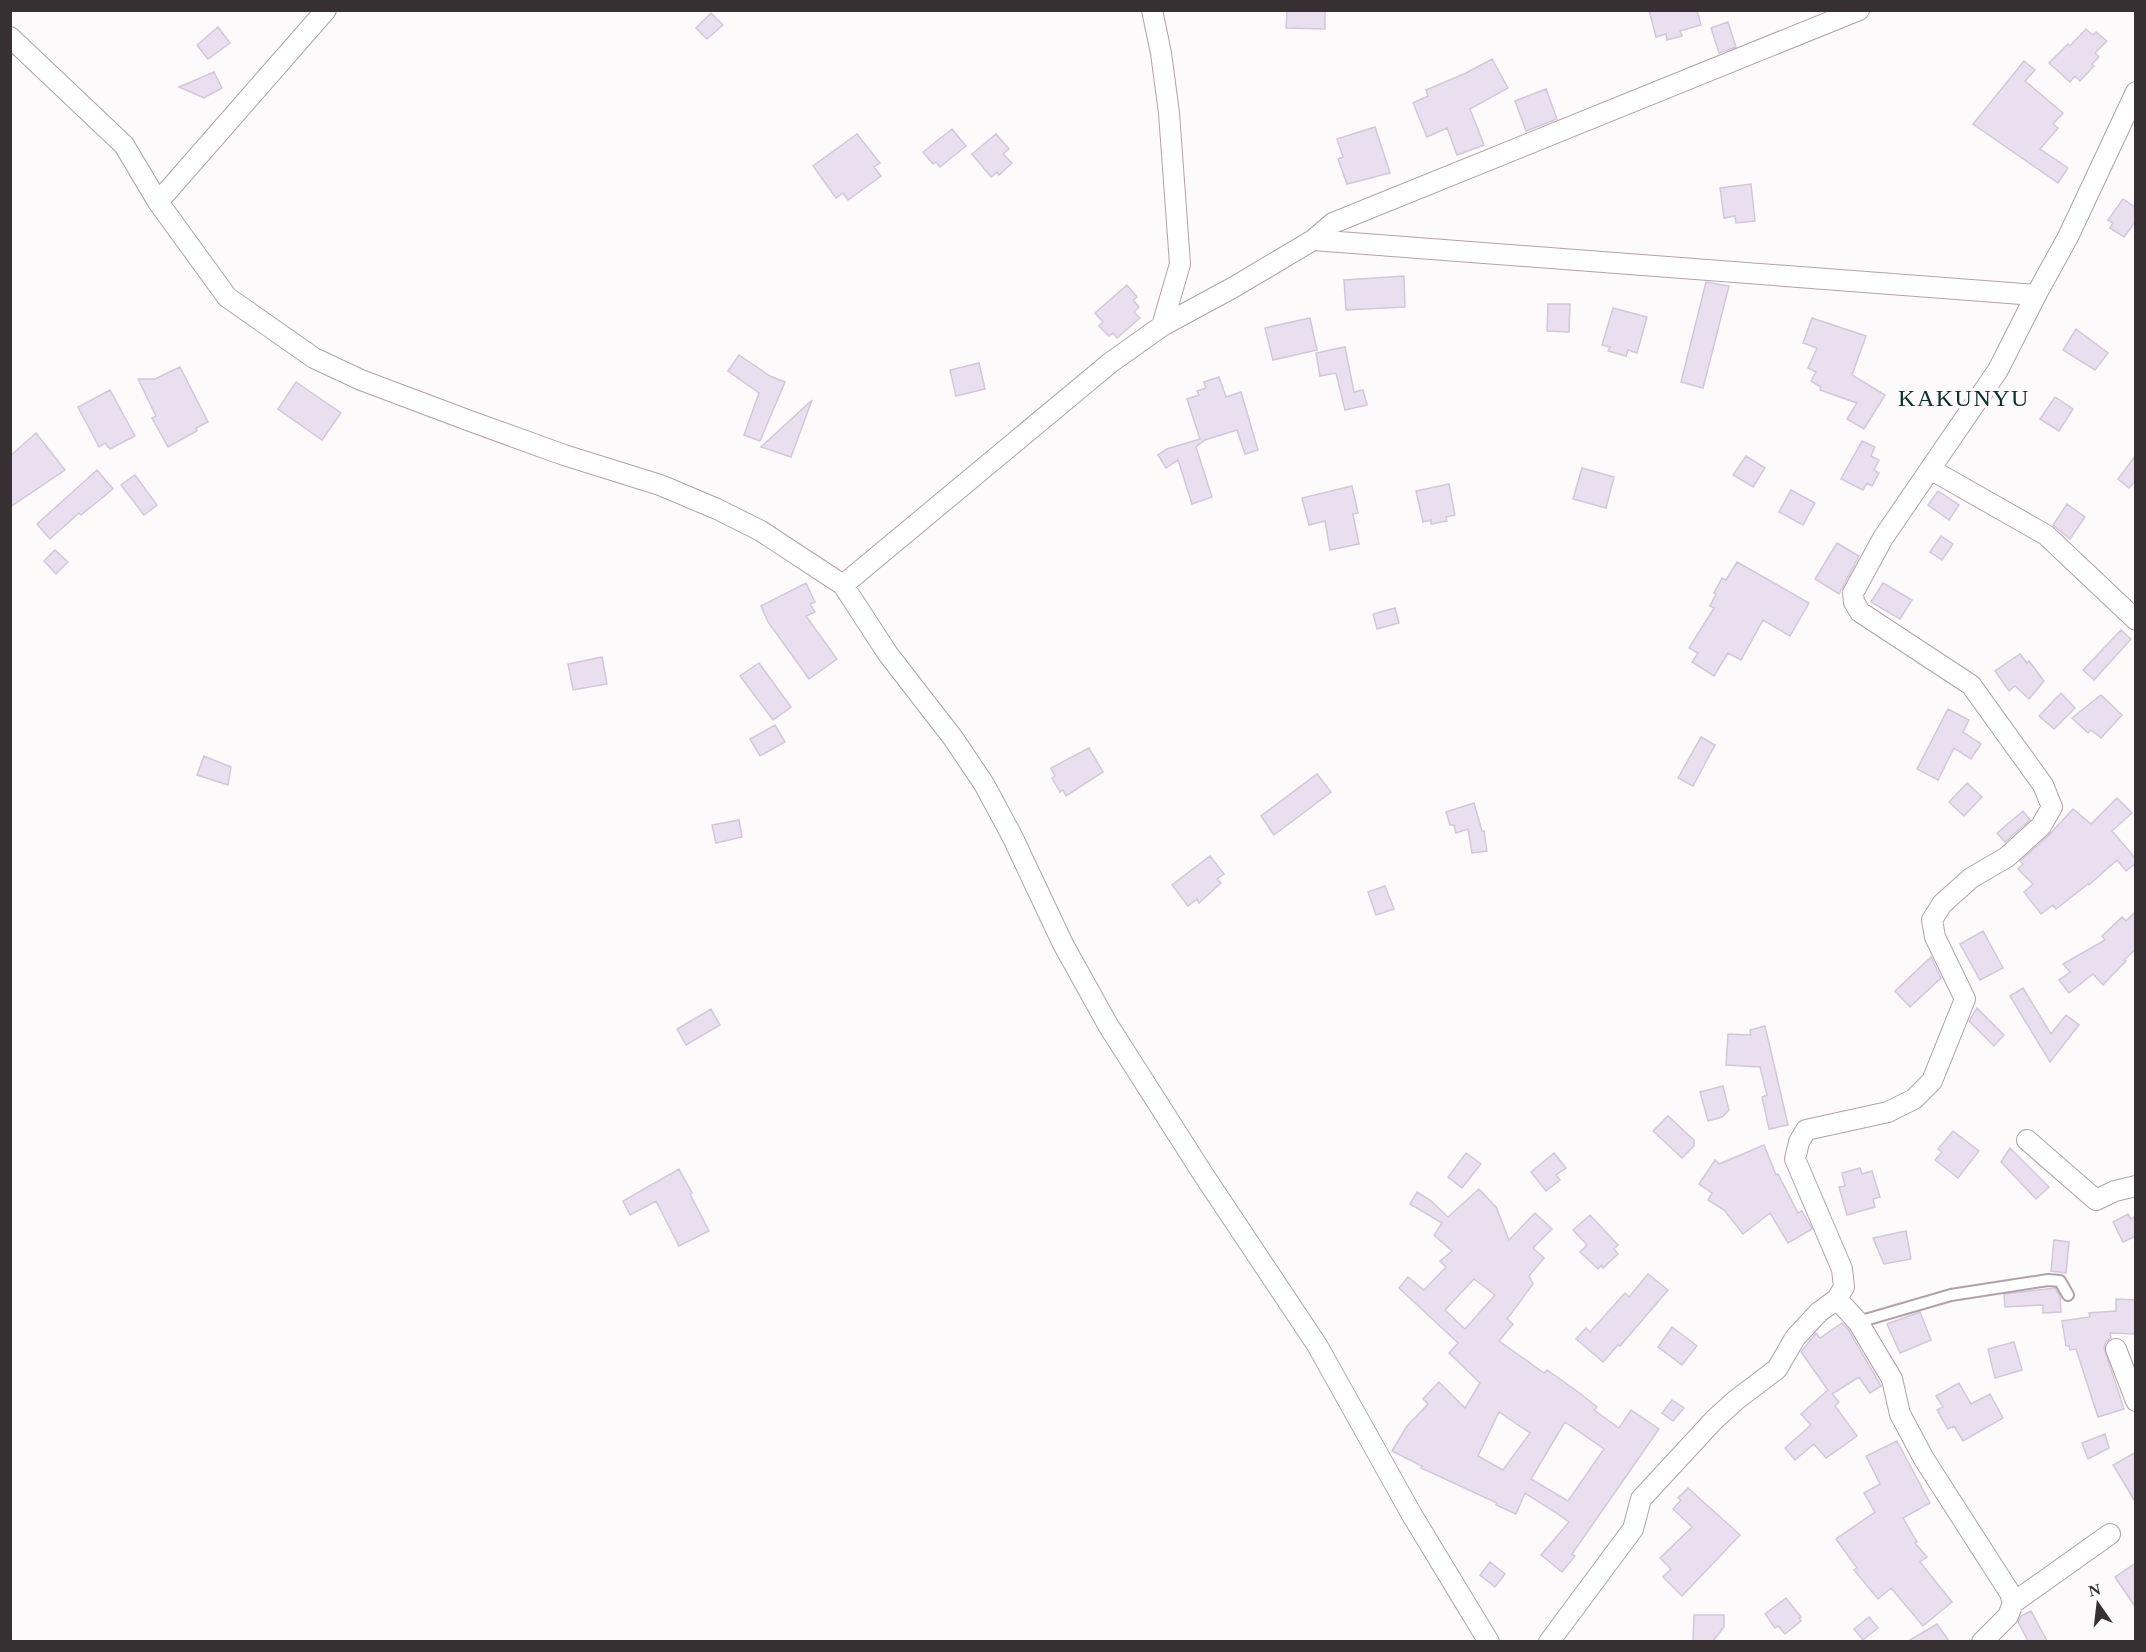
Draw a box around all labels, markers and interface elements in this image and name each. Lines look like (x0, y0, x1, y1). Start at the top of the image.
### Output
district label: KAKUNYU (1898, 385, 2030, 411)
north arrow (2068, 1574, 2128, 1634)
text: N (2087, 1580, 2103, 1600)

